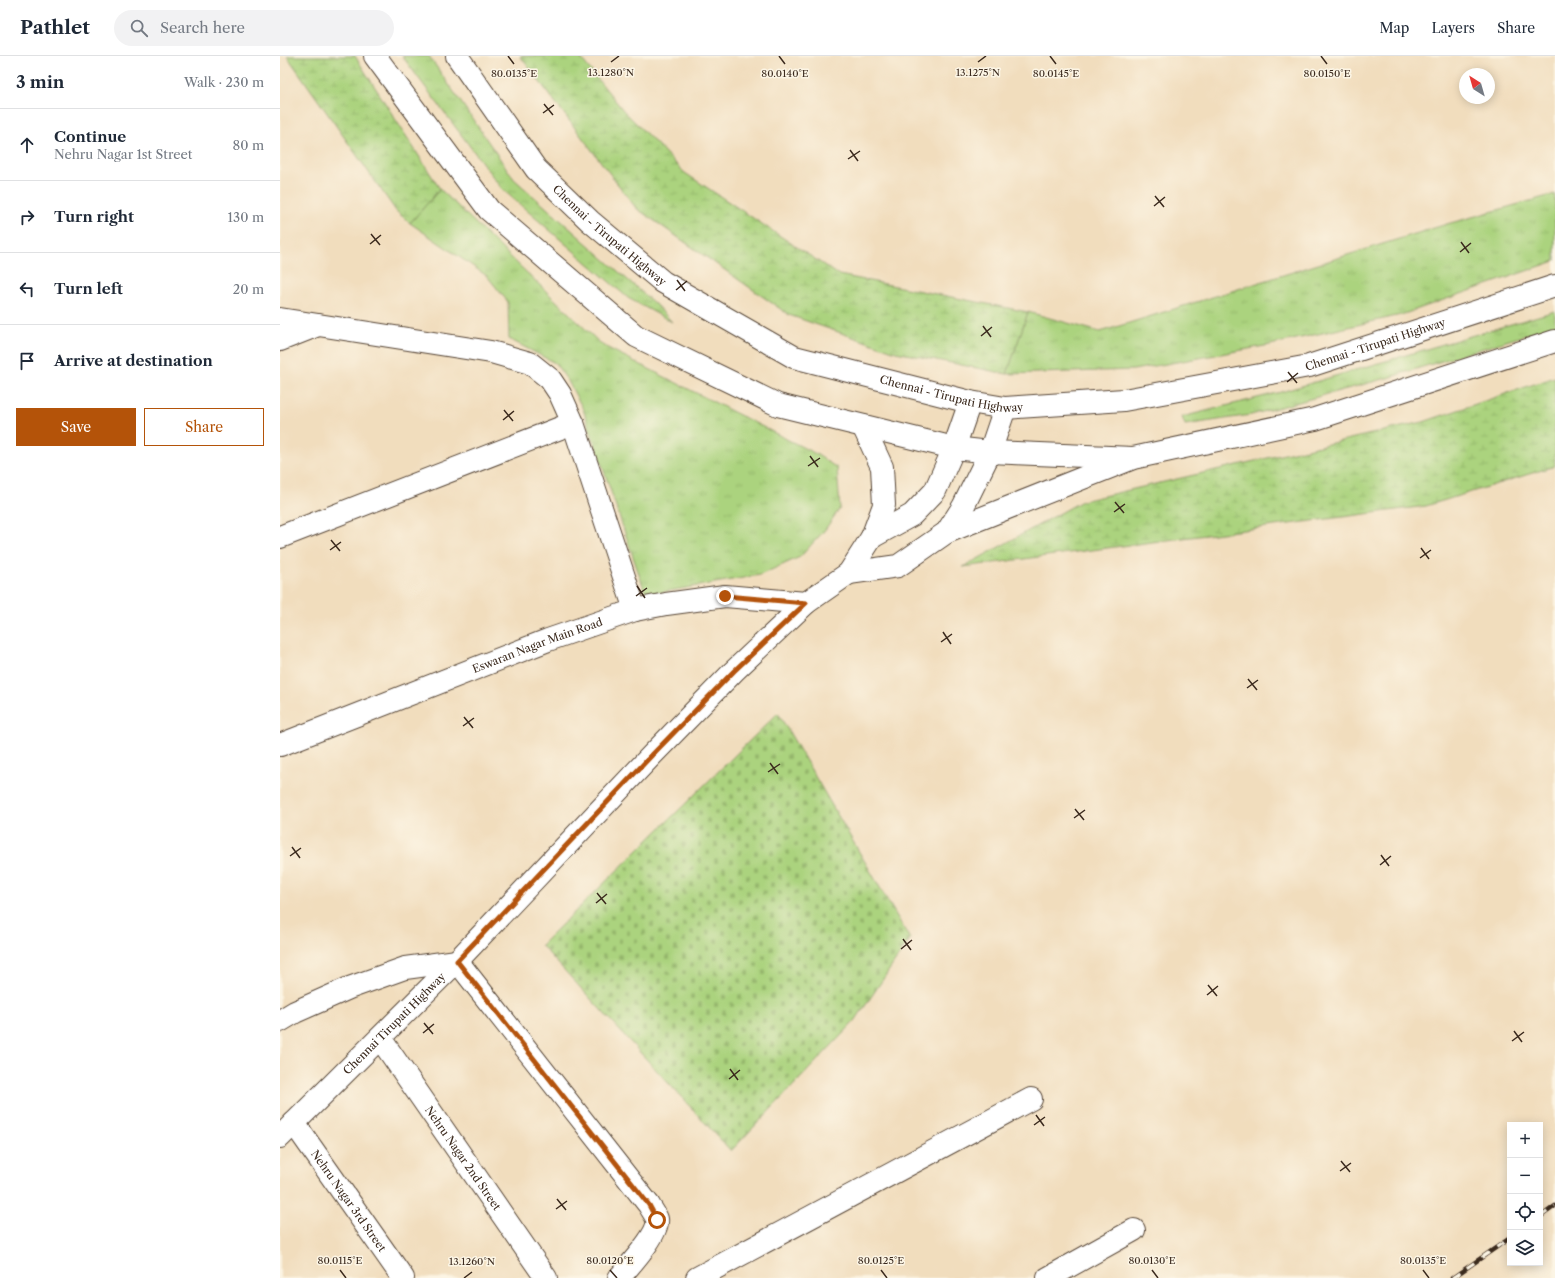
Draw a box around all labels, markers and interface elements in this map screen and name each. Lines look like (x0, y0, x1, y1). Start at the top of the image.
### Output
search box (114, 10, 394, 46)
text: Pathlet (20, 16, 90, 39)
icon: search (128, 17, 150, 39)
text: Search here (160, 18, 245, 37)
text: Map (1379, 19, 1409, 37)
text: Layers (1431, 19, 1475, 37)
text: Share (1497, 19, 1535, 37)
text: 13.1280°N (588, 66, 634, 79)
text: 13.1275°N (956, 66, 1000, 79)
text: 80.0135°E (491, 67, 537, 80)
text: 80.0140°E (761, 67, 809, 80)
text: 80.0145°E (1033, 67, 1079, 80)
text: 80.0150°E (1303, 67, 1351, 80)
north arrow (1459, 68, 1495, 104)
text: 3 min (16, 72, 65, 92)
text: Walk · 230 m (184, 74, 264, 90)
text: Continue (54, 127, 126, 146)
icon: ahead (16, 134, 38, 156)
text: 80 m (232, 137, 264, 153)
text: Nehru Nagar 1st Street (54, 146, 192, 162)
street label: Chennai - Tirupati Highway (550, 182, 670, 289)
icon: right (16, 206, 38, 228)
text: Turn right (54, 207, 134, 226)
text: 130 m (228, 209, 264, 225)
icon: left (16, 278, 38, 300)
text: Turn left (54, 279, 123, 298)
text: 20 m (233, 281, 264, 297)
street label: Chennai - Tirupati Highway (1303, 315, 1448, 374)
icon: arrive (16, 350, 38, 372)
text: Arrive at destination (54, 351, 213, 370)
street label: Chennai - Tirupati Highway (878, 372, 1024, 415)
button: Save (16, 408, 136, 446)
button: Share (144, 408, 264, 446)
route end (716, 587, 734, 605)
street label: Eswaran Nagar Main Road (470, 615, 605, 676)
street label: Chennai Tirupati Highway (340, 969, 449, 1077)
street label: Nehru Nagar 2nd Street (422, 1103, 504, 1213)
map controls (1507, 1122, 1543, 1266)
button: + (1507, 1122, 1543, 1158)
street label: Nehru Nagar 3rd Street (308, 1147, 389, 1254)
button: − (1507, 1158, 1543, 1194)
button: locate (1507, 1194, 1543, 1230)
route start (648, 1211, 666, 1229)
button: layers (1507, 1230, 1543, 1266)
text: 80.0115°E (318, 1254, 363, 1267)
text: 80.0120°E (586, 1254, 634, 1267)
text: 80.0125°E (858, 1254, 904, 1267)
text: 80.0130°E (1128, 1254, 1176, 1267)
text: 80.0135°E (1400, 1254, 1446, 1267)
text: 13.1260°N (449, 1255, 495, 1268)

